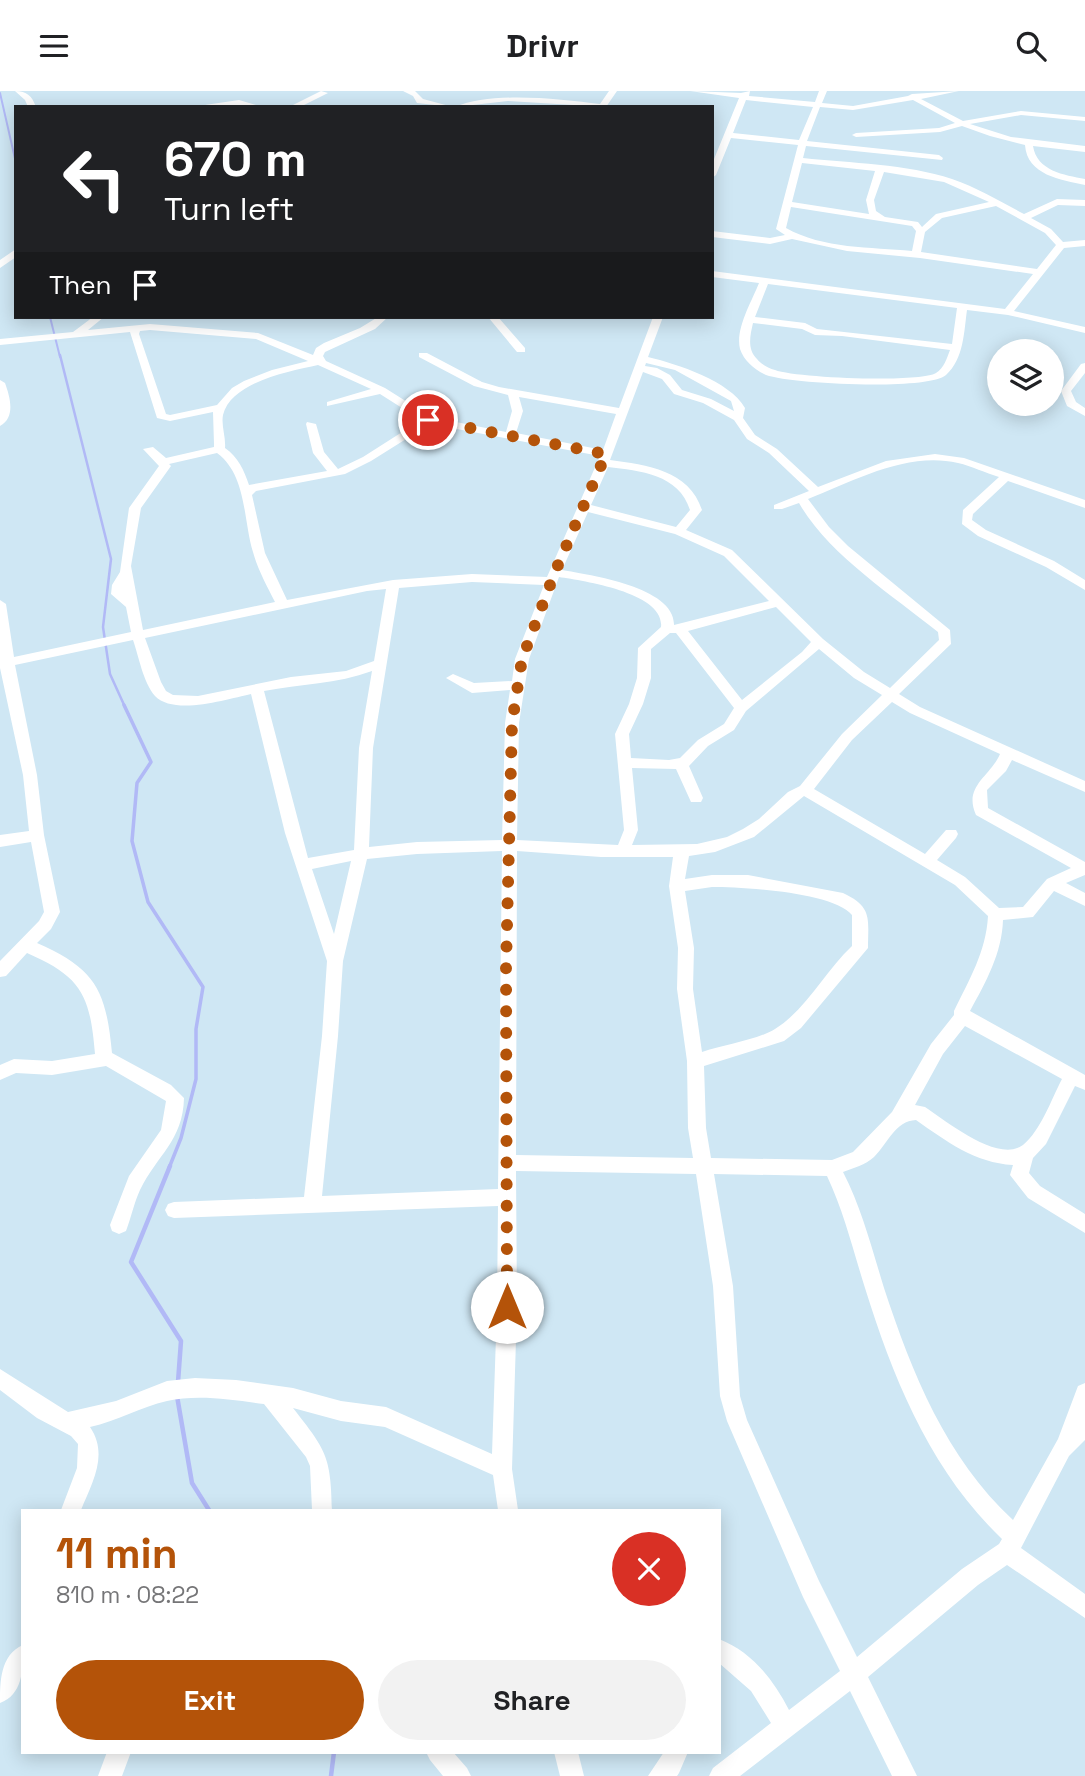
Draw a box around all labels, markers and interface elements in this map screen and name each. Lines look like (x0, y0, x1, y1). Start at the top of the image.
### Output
text: Drivr (506, 26, 579, 66)
icon: menu (35, 27, 73, 65)
icon: search (1012, 27, 1050, 65)
text: 670 m (164, 128, 307, 190)
icon: left (49, 133, 140, 224)
text: Turn left (164, 189, 294, 229)
icon: arrive (126, 266, 164, 304)
text: Then (49, 268, 112, 302)
map controls (987, 339, 1064, 416)
button: layers (987, 339, 1064, 416)
pin (398, 390, 458, 450)
icon: arrive (409, 401, 447, 439)
position arrow (470, 1270, 544, 1344)
text: 11 min (56, 1527, 178, 1580)
button: close (612, 1532, 686, 1606)
text: 810 m · 08:22 (56, 1580, 199, 1610)
button: Exit (56, 1660, 364, 1740)
button: Share (378, 1660, 686, 1740)

